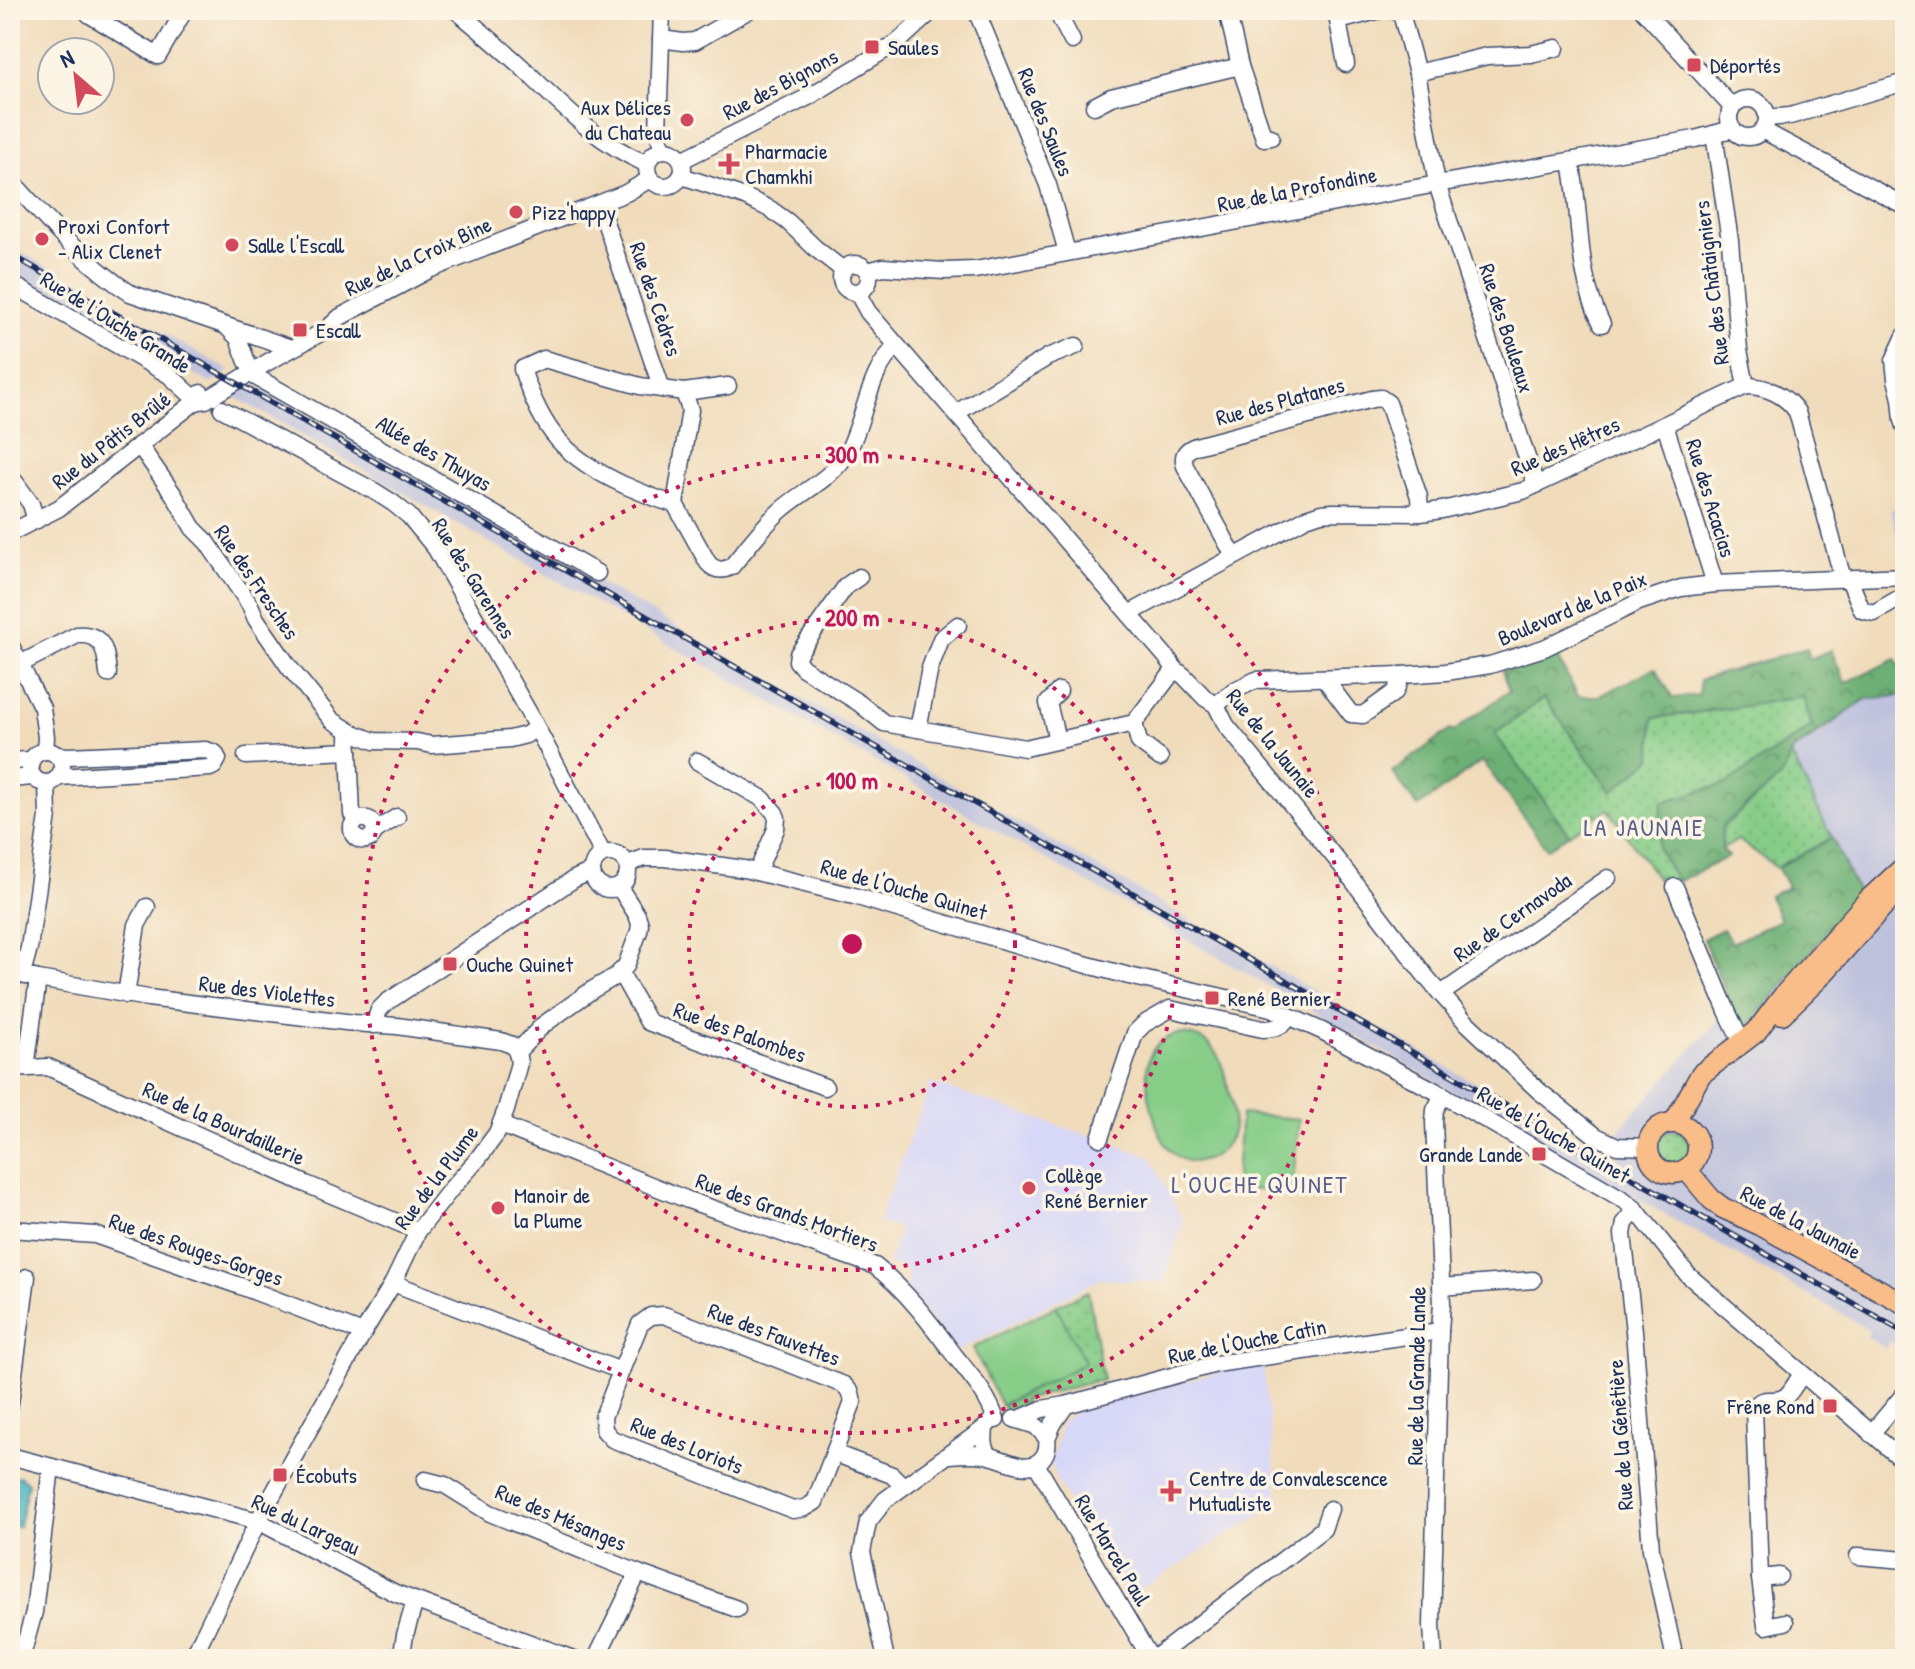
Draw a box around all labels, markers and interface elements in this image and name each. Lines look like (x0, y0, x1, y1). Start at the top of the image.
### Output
place label: Saules (888, 32, 939, 62)
north arrow (36, 36, 116, 116)
marker: Saules (863, 38, 881, 56)
street label: Rue des Bignons (717, 41, 843, 127)
text: N (54, 42, 79, 74)
place label: Déportés (1710, 50, 1781, 80)
marker: Déportés (1685, 56, 1703, 74)
street label: Rue des Saules (1011, 63, 1081, 181)
place label: Aux Délices du Chateau (581, 92, 671, 147)
marker: Aux Délices du Chateau (678, 111, 696, 129)
place label: Pharmacie Chamkhi (745, 136, 828, 191)
marker: Pharmacie Chamkhi (720, 155, 738, 173)
street label: Rue de la Profondine (1215, 159, 1379, 219)
place label: Pizz'happy (532, 197, 616, 227)
street label: Rue des Châtaigniers (1686, 199, 1736, 367)
marker: Pizz'happy (507, 203, 525, 221)
street label: Rue de la Croix Bine (340, 209, 496, 303)
place label: Proxi Confort - Alix Clenet (58, 211, 170, 266)
marker: Proxi Confort - Alix Clenet (33, 230, 51, 248)
place label: Salle l'Escall (248, 230, 345, 260)
marker: Salle l'Escall (223, 236, 241, 254)
street label: Rue des Cèdres (623, 238, 689, 360)
street label: Rue des Bouleaux (1472, 260, 1542, 396)
street label: Rue de l'Ouche Grande (35, 264, 197, 380)
place label: Escall (316, 315, 361, 345)
marker: Escall (291, 321, 309, 339)
street label: Rue des Platanes (1212, 369, 1348, 433)
street label: Rue du Pâtis Brûlé (45, 384, 177, 496)
street label: Allée des Thuyas (371, 408, 497, 498)
street label: Rue des Hêtres (1506, 409, 1624, 483)
street label: Rue des Acacias (1679, 435, 1743, 561)
text: 300 m (825, 438, 879, 470)
street label: Rue des Garennes (425, 512, 523, 644)
street label: Rue des Fresches (208, 519, 306, 645)
street label: Boulevard de la Paix (1493, 563, 1651, 653)
text: 200 m (825, 601, 879, 633)
street label: Rue de la Jaunaie (1220, 682, 1326, 804)
text: 100 m (826, 764, 878, 796)
district label: LA JAUNAIE (1584, 811, 1704, 843)
street label: Rue de l'Ouche Quinet (817, 851, 991, 927)
street label: Rue de Cernavoda (1447, 865, 1577, 969)
centre of rings (838, 930, 866, 958)
place label: Ouche Quinet (466, 949, 573, 979)
marker: Ouche Quinet (441, 955, 459, 973)
street label: Rue des Violettes (197, 968, 337, 1014)
place label: René Bernier (1228, 983, 1332, 1013)
marker: René Bernier (1203, 989, 1221, 1007)
street label: Rue des Palombes (670, 994, 810, 1070)
street label: Rue de la Bourdaillerie (138, 1074, 310, 1172)
street label: Rue de l'Ouche Quinet (1472, 1078, 1636, 1190)
street label: Rue de la Plume (387, 1118, 485, 1235)
place label: Grande Lande (1419, 1139, 1523, 1169)
marker: Grande Lande (1530, 1145, 1548, 1163)
place label: Collège René Bernier (1045, 1160, 1149, 1215)
street label: Rue des Grands Mortiers (692, 1165, 882, 1259)
district label: L'OUCHE QUINET (1171, 1168, 1349, 1200)
street label: Rue de la Jaunaie (1736, 1178, 1867, 1266)
marker: Collège René Bernier (1020, 1179, 1038, 1197)
place label: Manoir de la Plume (514, 1180, 591, 1235)
marker: Manoir de la Plume (489, 1199, 507, 1217)
street label: Rue des Rouges-Gorges (105, 1205, 287, 1293)
street label: Rue de la Grande Lande (1399, 1286, 1433, 1466)
street label: Rue des Fauvettes (704, 1295, 844, 1373)
street label: Rue de l'Ouche Catin (1166, 1311, 1328, 1371)
street label: Rue de la Génêtière (1600, 1358, 1640, 1511)
place label: Frêne Rond (1726, 1391, 1814, 1421)
marker: Frêne Rond (1821, 1397, 1839, 1415)
street label: Rue des Loriots (626, 1409, 748, 1481)
place label: Écobuts (296, 1460, 357, 1490)
place label: Centre de Convalescence Mutualiste (1189, 1463, 1388, 1518)
marker: Écobuts (271, 1466, 289, 1484)
street label: Rue des Mésanges (491, 1476, 631, 1558)
marker: Centre de Convalescence Mutualiste (1160, 1480, 1182, 1502)
street label: Rue du Largeau (247, 1486, 365, 1562)
street label: Rue Marcel Paul (1068, 1489, 1158, 1611)

